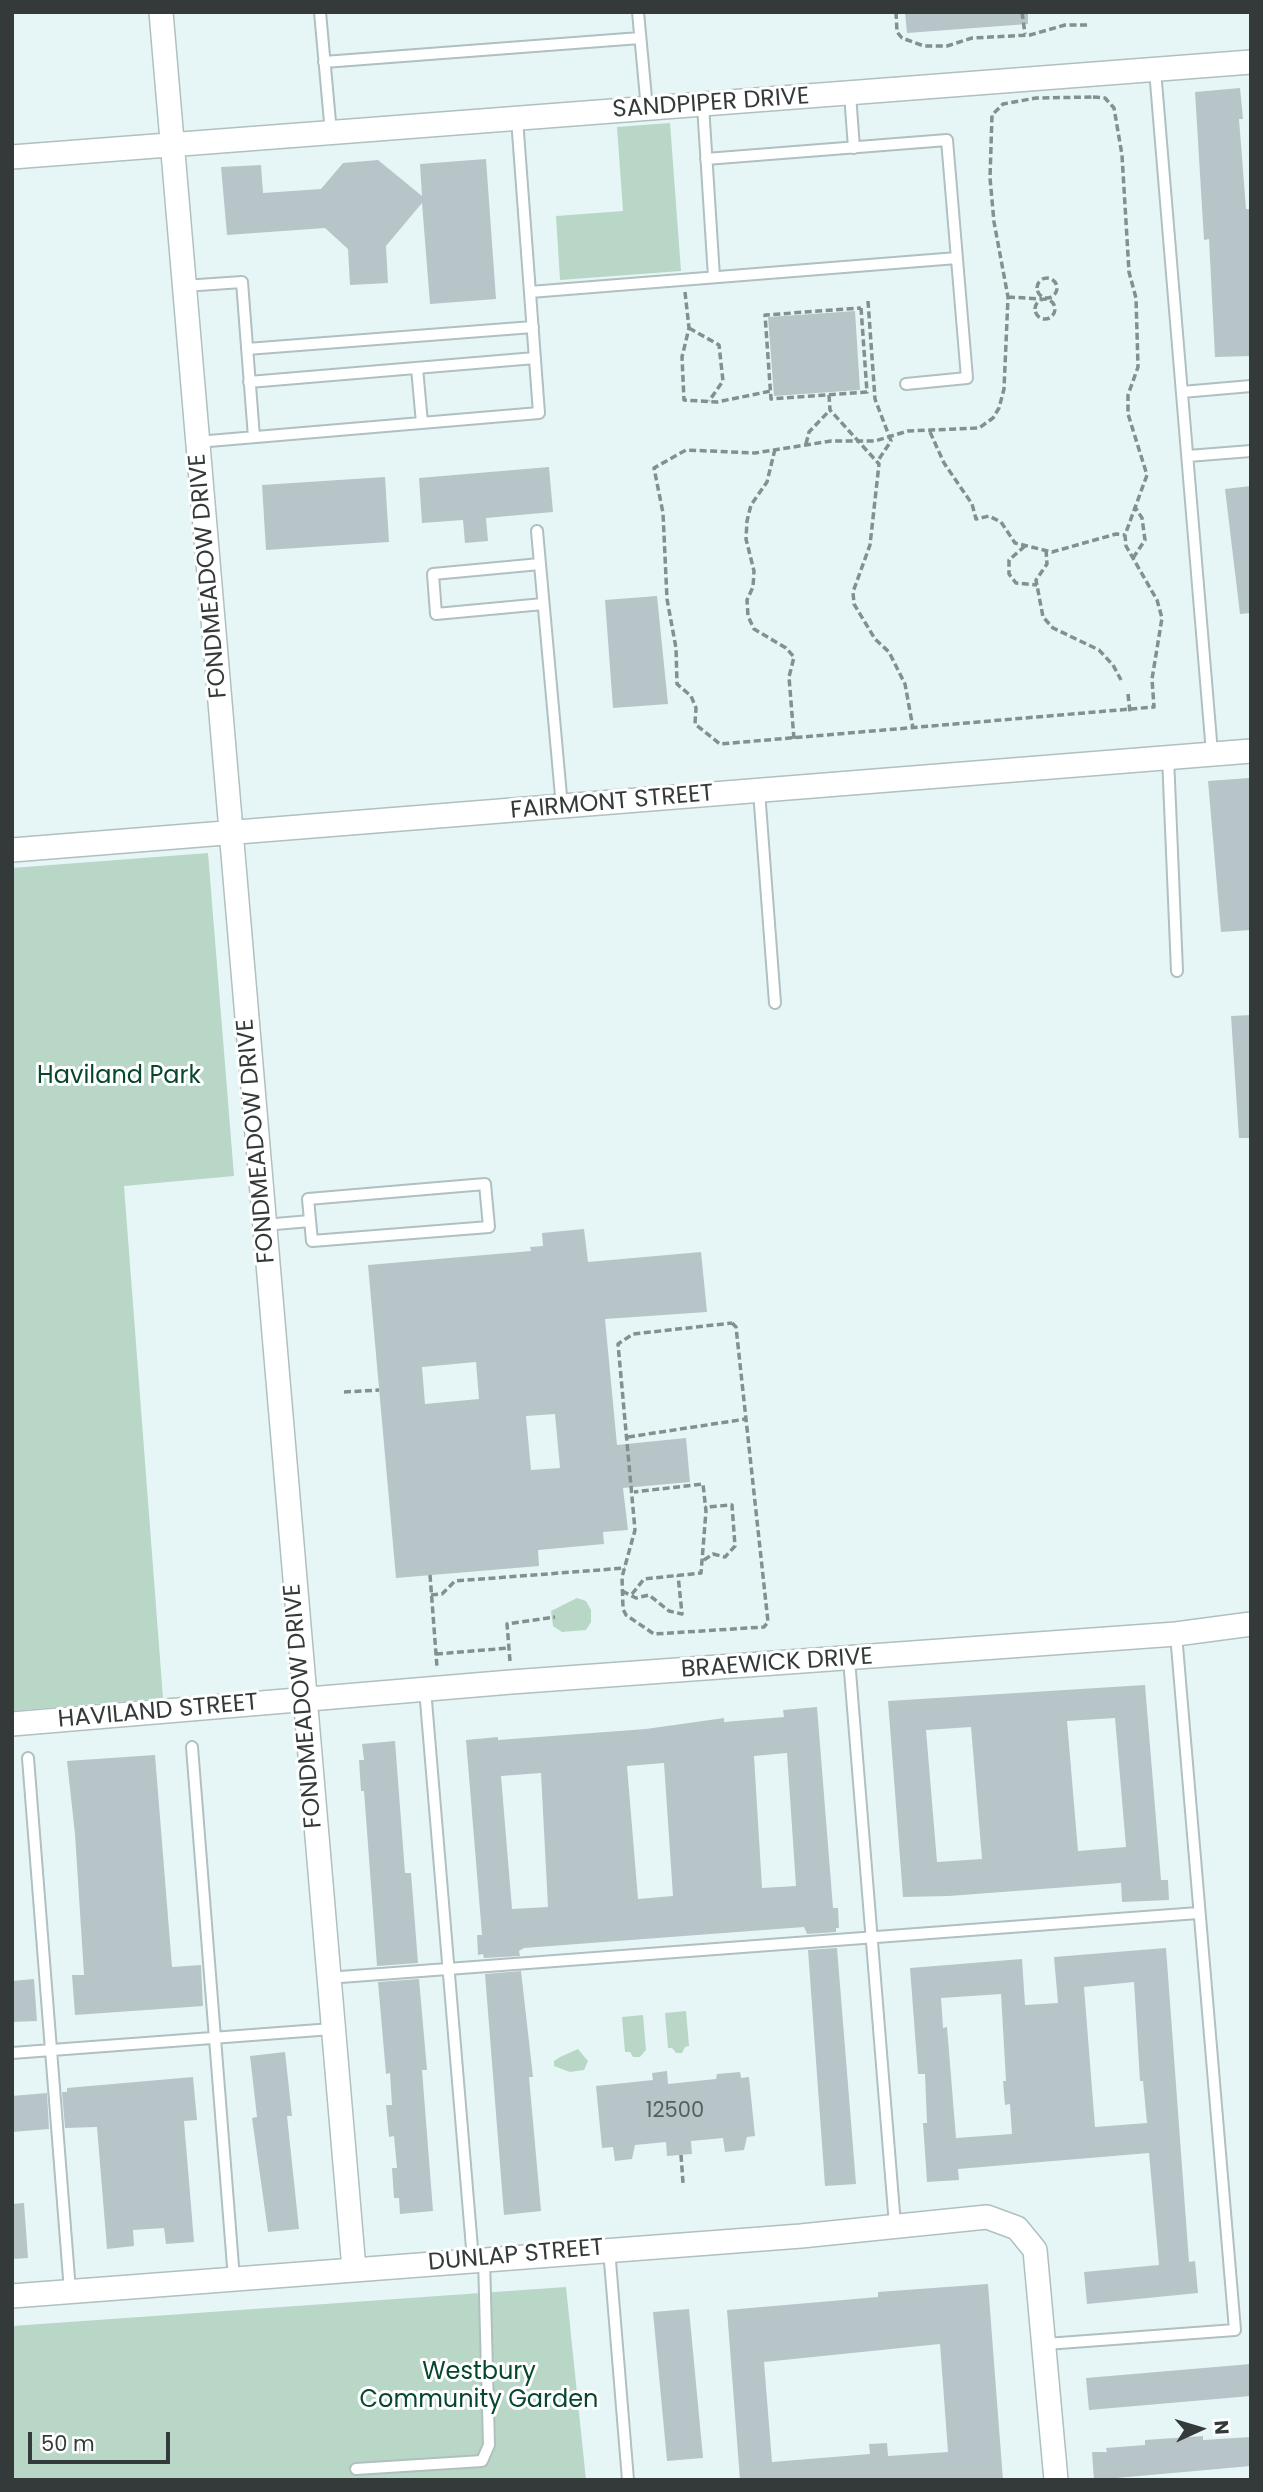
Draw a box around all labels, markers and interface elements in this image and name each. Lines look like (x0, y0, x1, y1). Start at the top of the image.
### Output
street label: SANDPIPER DRIVE (612, 83, 810, 125)
street label: FONDMEADOW DRIVE (184, 452, 234, 700)
street label: FAIRMONT STREET (509, 780, 715, 826)
street label: FONDMEADOW DRIVE (232, 1017, 282, 1265)
park label: Haviland Park (37, 1063, 201, 1091)
street label: FONDMEADOW DRIVE (279, 1582, 329, 1830)
street label: BRAEWICK DRIVE (680, 1643, 874, 1685)
street label: HAVILAND STREET (57, 1689, 259, 1735)
house number: 12500 (646, 2099, 704, 2125)
street label: DUNLAP STREET (427, 2234, 605, 2278)
park label: Westbury Community Garden (360, 2359, 598, 2415)
north arrow (1165, 2394, 1235, 2464)
scale bar (32, 2418, 173, 2462)
text: N (1207, 2419, 1235, 2436)
text: 50 m (41, 2429, 95, 2458)

